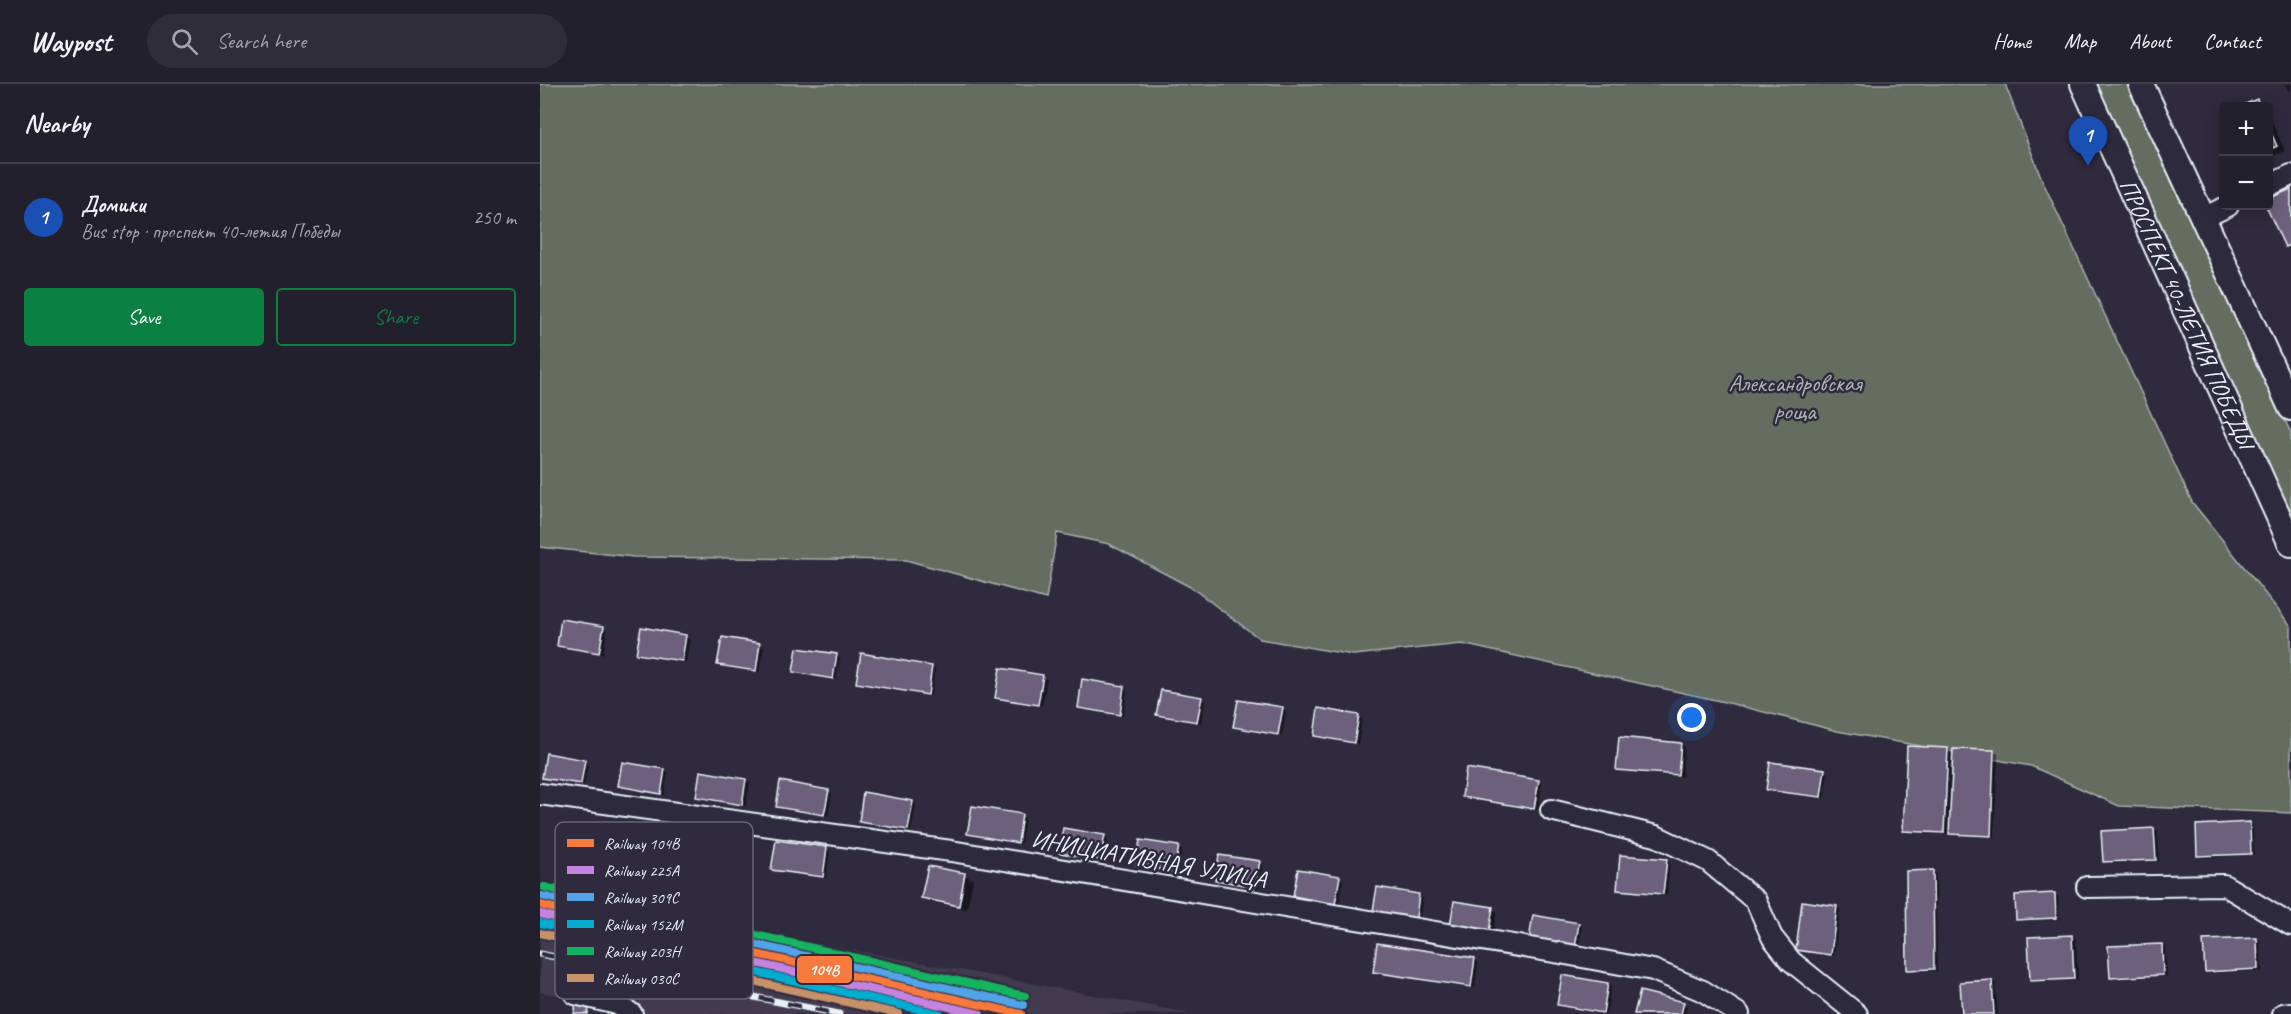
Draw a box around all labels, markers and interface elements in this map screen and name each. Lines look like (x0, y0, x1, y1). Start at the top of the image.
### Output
search box (147, 14, 567, 68)
text: Waypost (30, 24, 111, 59)
icon: search (168, 25, 201, 58)
text: Search here (216, 27, 306, 55)
text: Home (1993, 28, 2031, 54)
text: Map (2064, 28, 2096, 54)
text: About (2129, 28, 2171, 54)
text: Contact (2204, 28, 2261, 54)
map controls (2219, 102, 2273, 210)
button: + (2219, 102, 2273, 156)
text: Nearby (24, 107, 89, 140)
pin: 1 (2068, 116, 2108, 166)
button: − (2219, 156, 2273, 210)
street label: ПРОСПЕКТ 40-ЛЕТИЯ ПОБЕДЫ (2113, 174, 2262, 457)
text: Домики (81, 191, 145, 219)
text: 1 (39, 205, 48, 230)
text: 250 m (473, 205, 516, 230)
text: Bus stop · проспект 40-летия Победы (81, 219, 339, 244)
button: Save (24, 288, 264, 346)
button: Share (276, 288, 516, 346)
park label: Александровская роща (1728, 368, 1863, 426)
your location (1677, 703, 1706, 732)
legend (555, 822, 753, 999)
street label: ИНИЦИАТИВНАЯ УЛИЦА (1029, 824, 1270, 895)
text: Railway 104В (604, 834, 681, 854)
text: Railway 225А (604, 861, 680, 881)
text: Railway 309С (604, 888, 680, 908)
text: Railway 152М (604, 915, 684, 935)
text: Railway 203Н (604, 942, 683, 962)
line badge: 104В (796, 955, 853, 984)
text: 104В (809, 960, 841, 980)
text: Railway 030C (604, 969, 680, 989)

